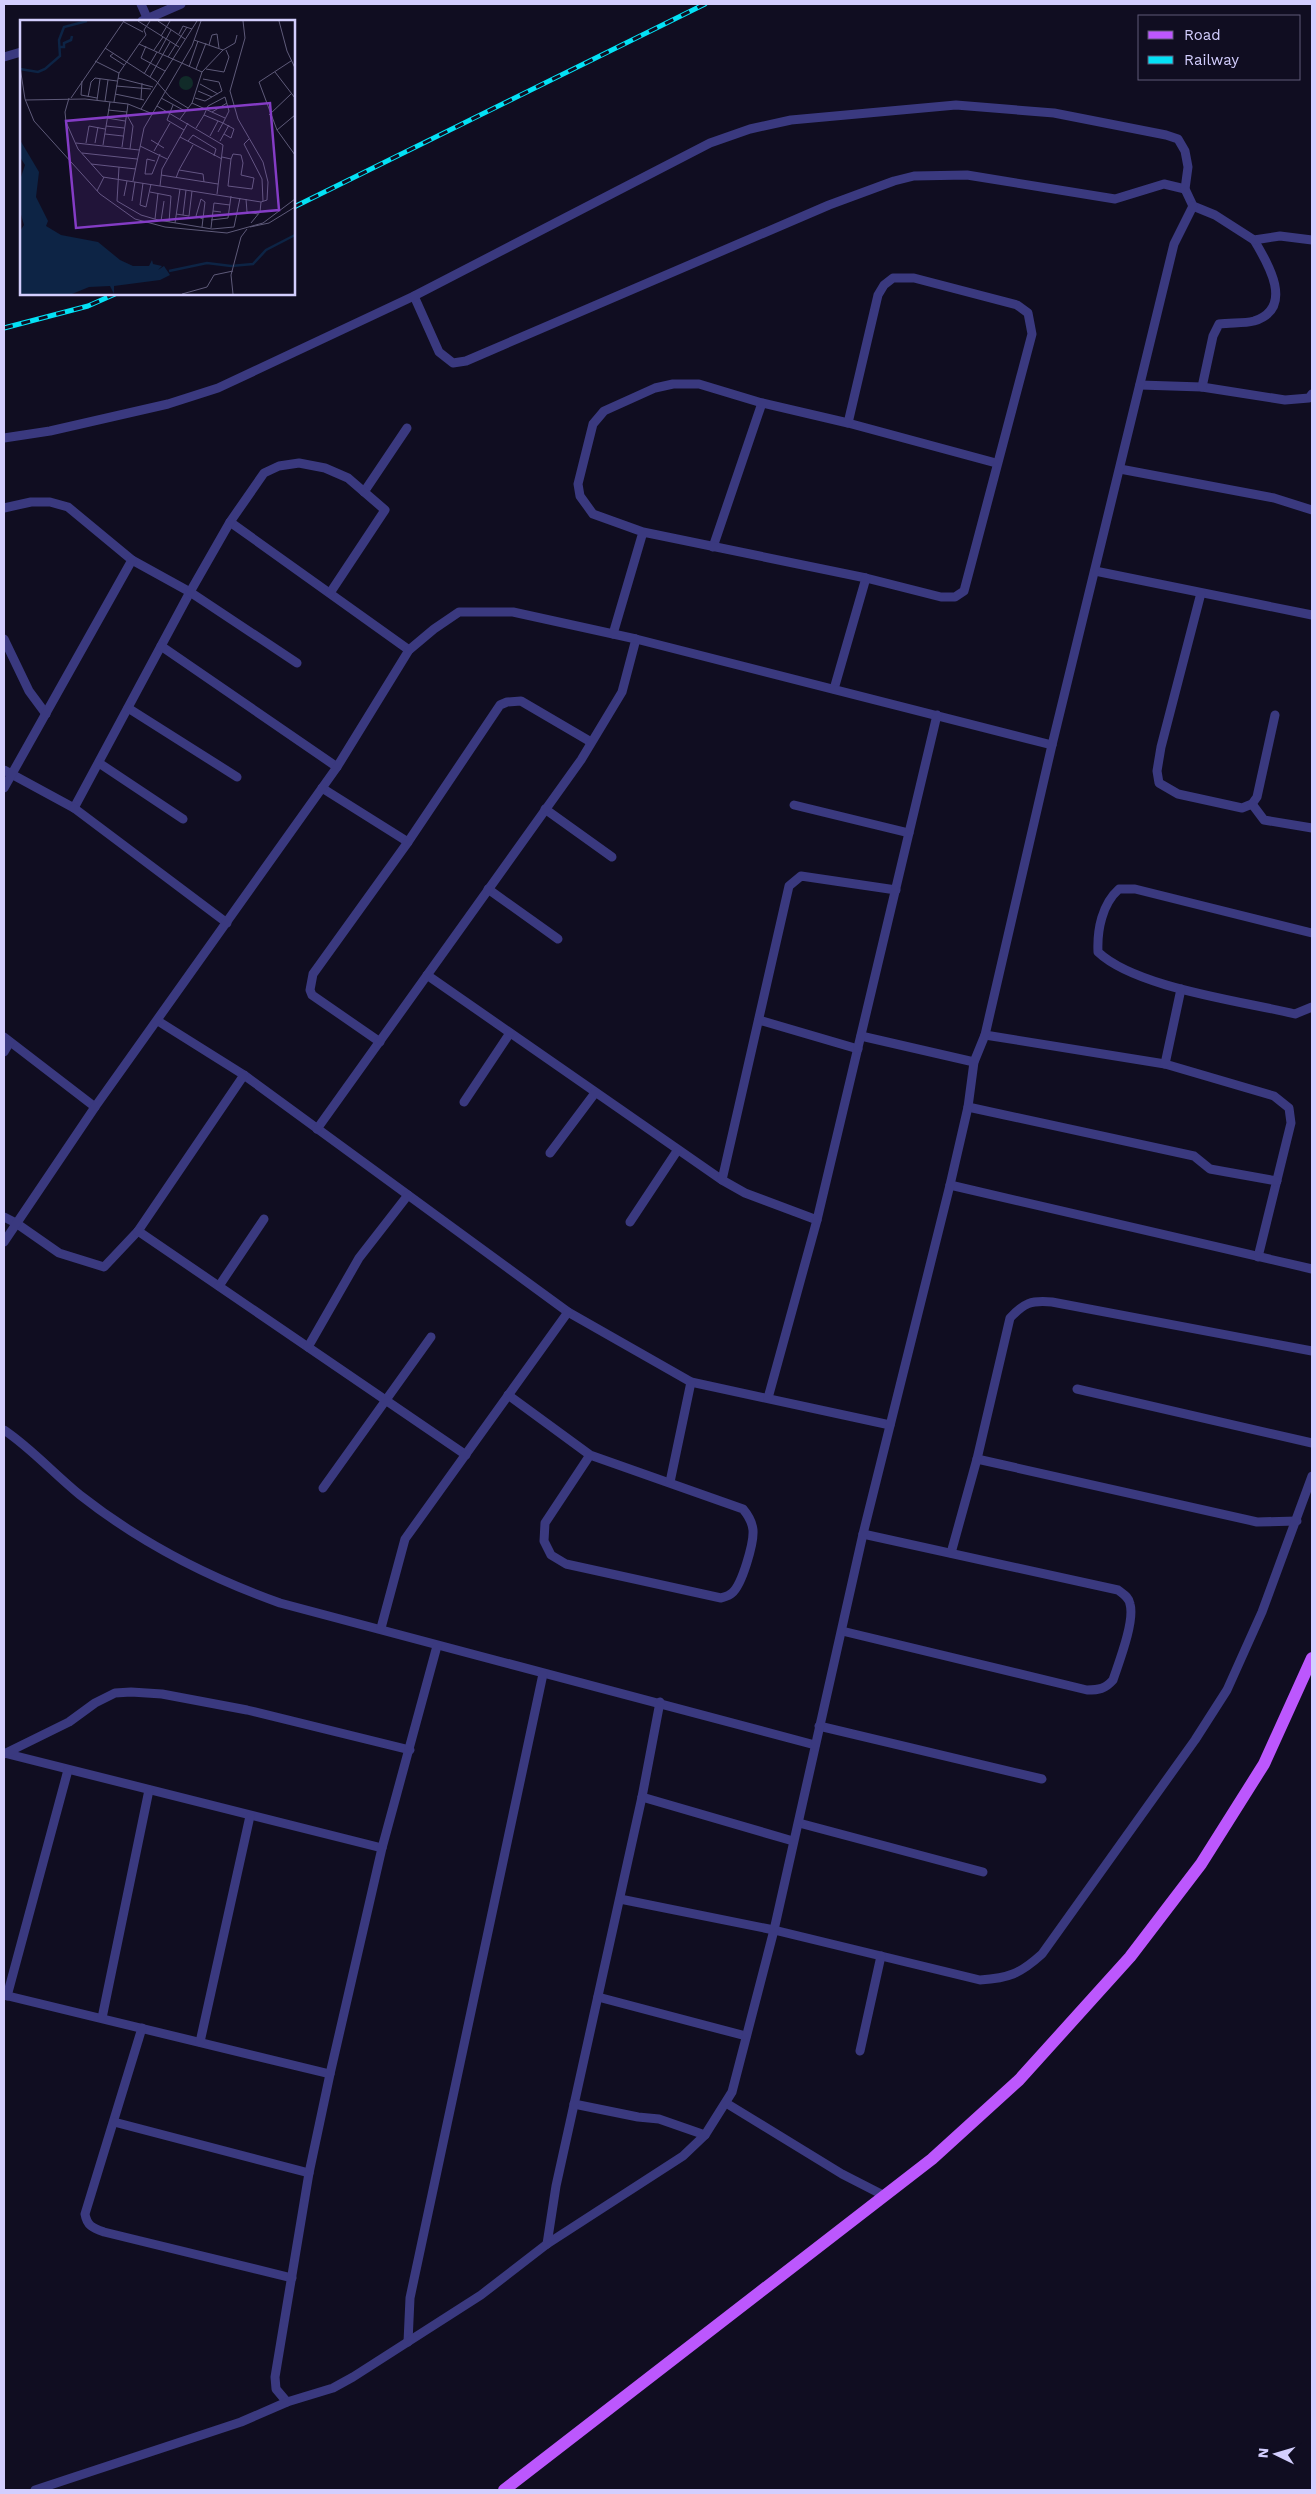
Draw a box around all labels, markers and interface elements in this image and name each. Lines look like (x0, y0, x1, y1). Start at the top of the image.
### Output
legend (1138, 15, 1301, 80)
inset map (20, 20, 295, 295)
text: Road (1184, 26, 1221, 44)
text: Railway (1184, 51, 1239, 69)
north arrow (1251, 2429, 1301, 2479)
text: N (1255, 2447, 1271, 2459)

